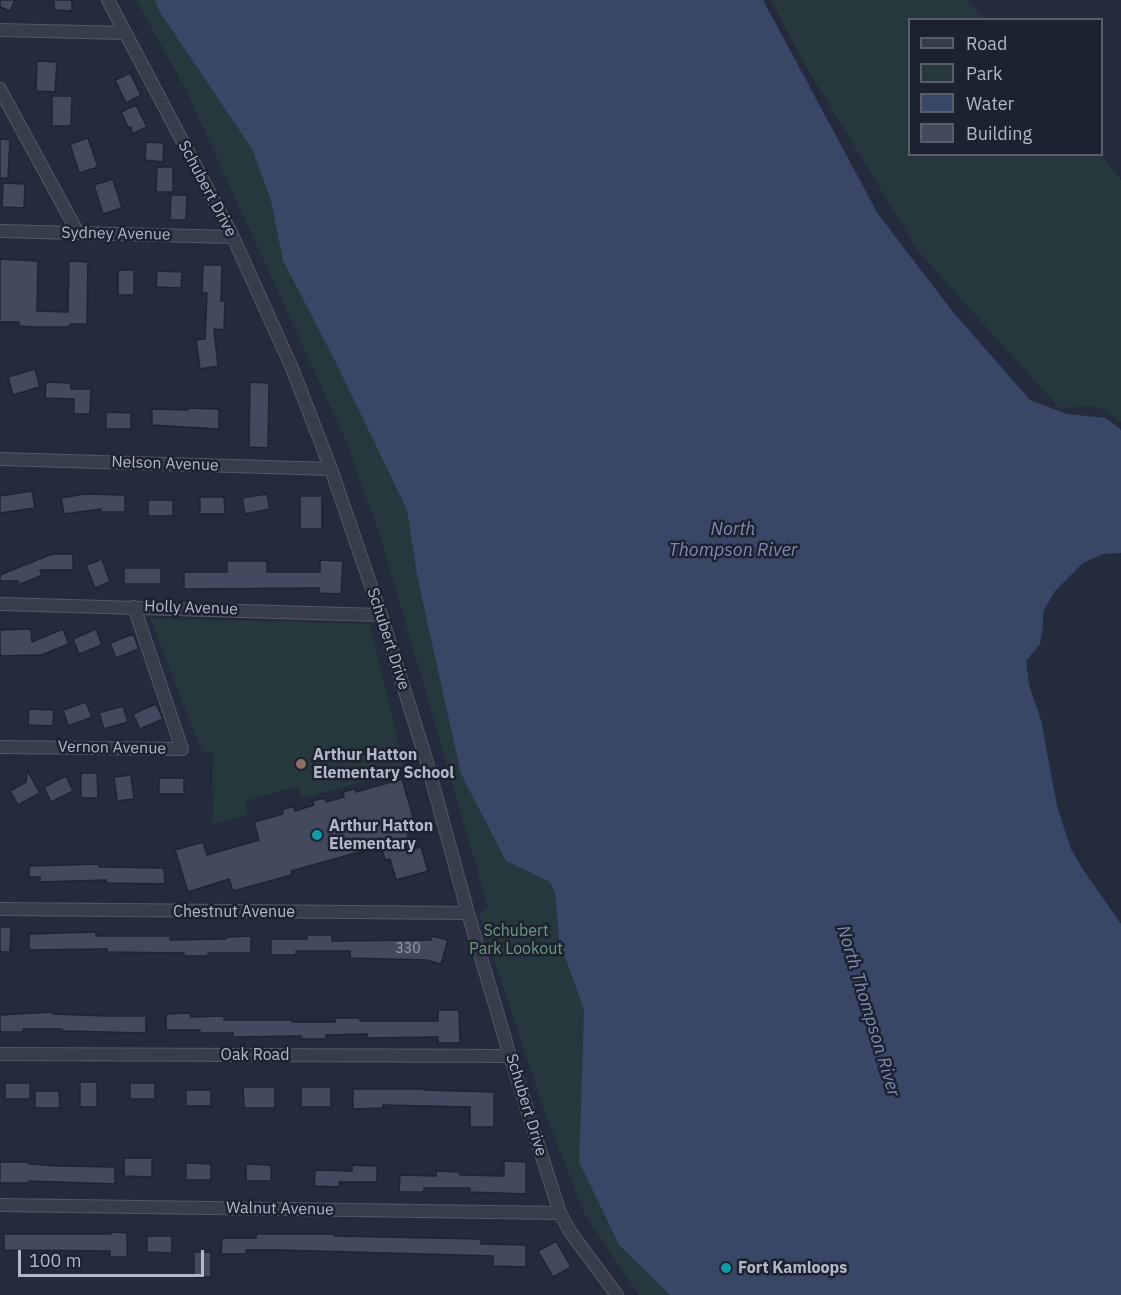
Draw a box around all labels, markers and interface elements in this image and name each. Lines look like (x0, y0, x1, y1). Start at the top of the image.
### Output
legend (908, 18, 1103, 156)
text: Road (966, 32, 1007, 55)
text: Park (966, 62, 1002, 85)
text: Water (966, 92, 1014, 115)
text: Building (966, 122, 1032, 145)
street label: Schubert Drive (174, 138, 240, 240)
street label: Sydney Avenue (61, 223, 171, 245)
street label: Nelson Avenue (111, 453, 219, 475)
water label: North Thompson River (669, 519, 797, 562)
street label: Schubert Drive (362, 586, 414, 692)
street label: Holly Avenue (144, 597, 238, 619)
street label: Vernon Avenue (58, 737, 166, 759)
place label: Arthur Hatton Elementary School (313, 745, 454, 783)
marker: Arthur Hatton Elementary School (294, 757, 308, 771)
place label: Arthur Hatton Elementary (329, 816, 433, 854)
marker: Arthur Hatton Elementary (310, 828, 324, 842)
street label: Chestnut Avenue (173, 902, 295, 922)
park label: Schubert Park Lookout (469, 921, 563, 959)
water label: North Thompson River (832, 923, 904, 1099)
house number: 330 (395, 941, 421, 957)
street label: Oak Road (221, 1045, 289, 1065)
street label: Schubert Drive (501, 1051, 551, 1159)
street label: Walnut Avenue (226, 1198, 334, 1220)
scale bar (21, 1238, 207, 1276)
text: 100 m (29, 1249, 81, 1272)
place label: Fort Kamloops (738, 1258, 847, 1278)
marker: Fort Kamloops (719, 1261, 733, 1275)

